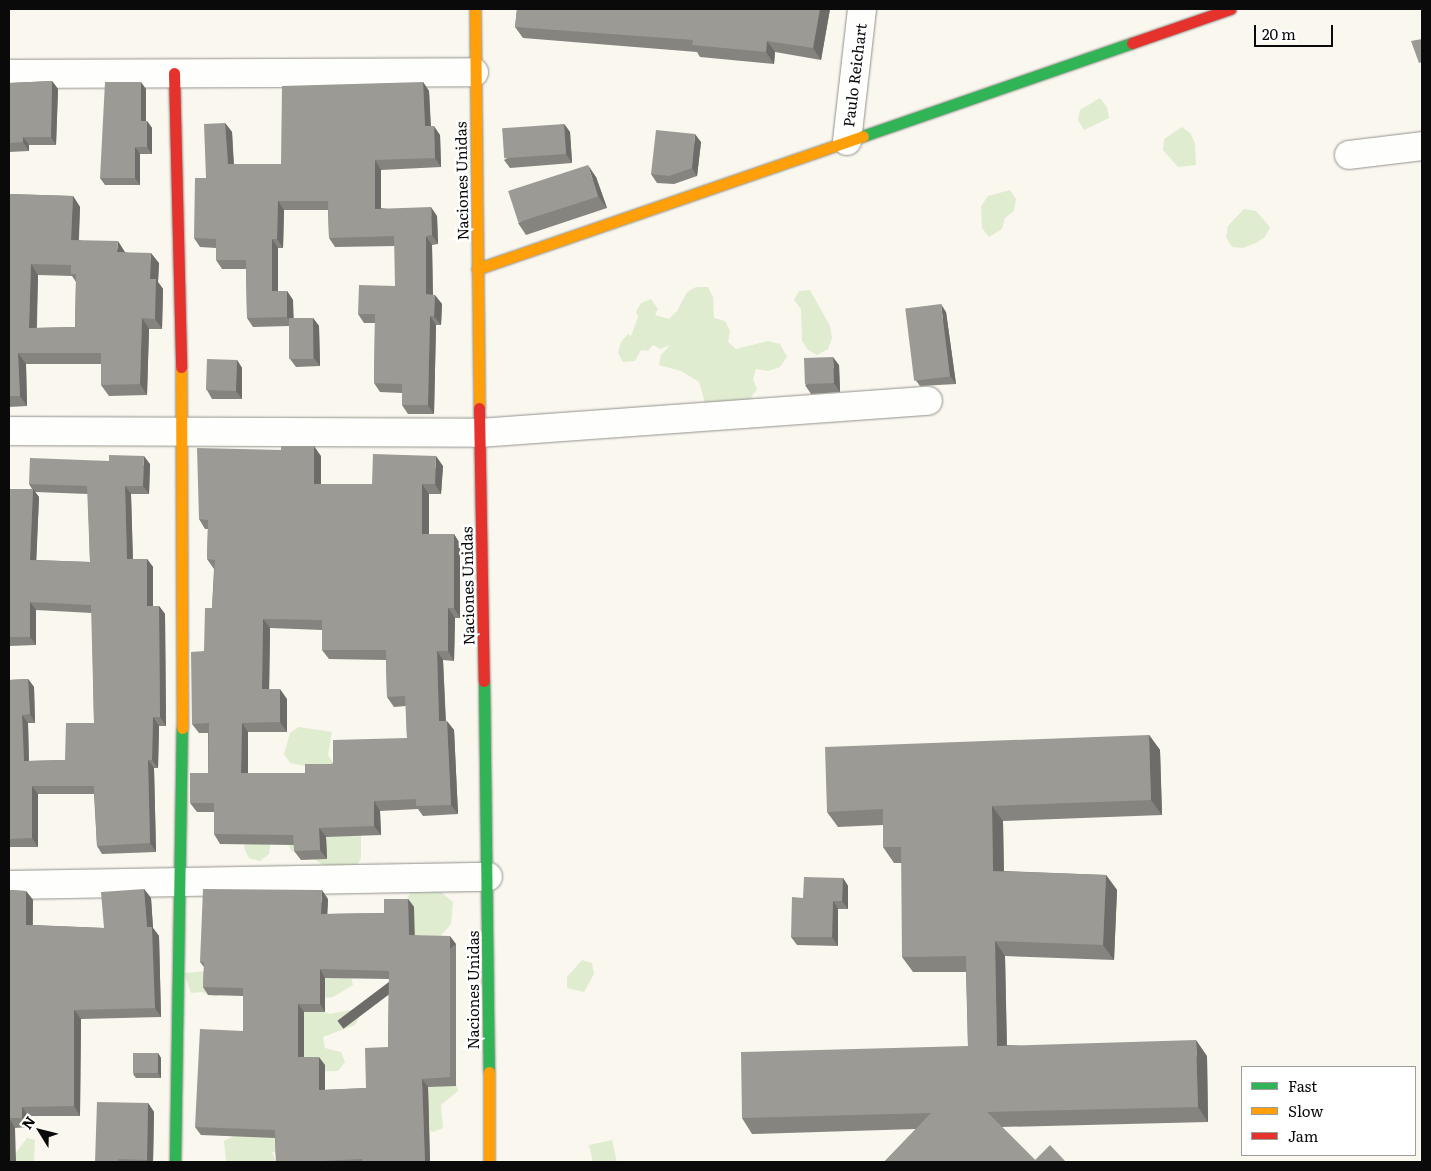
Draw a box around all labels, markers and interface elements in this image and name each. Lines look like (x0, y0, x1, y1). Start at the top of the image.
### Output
scale bar (1256, 15, 1335, 47)
street label: Paulo Reichart (839, 22, 869, 128)
text: 20 m (1262, 22, 1296, 45)
street label: Naciones Unidas (451, 121, 471, 241)
street label: Naciones Unidas (457, 526, 477, 646)
street label: Naciones Unidas (464, 931, 482, 1049)
legend (1241, 1066, 1416, 1156)
text: Fast (1288, 1074, 1317, 1097)
text: Slow (1288, 1099, 1323, 1122)
north arrow (15, 1106, 65, 1156)
text: N (16, 1112, 39, 1133)
text: Jam (1288, 1124, 1318, 1147)

